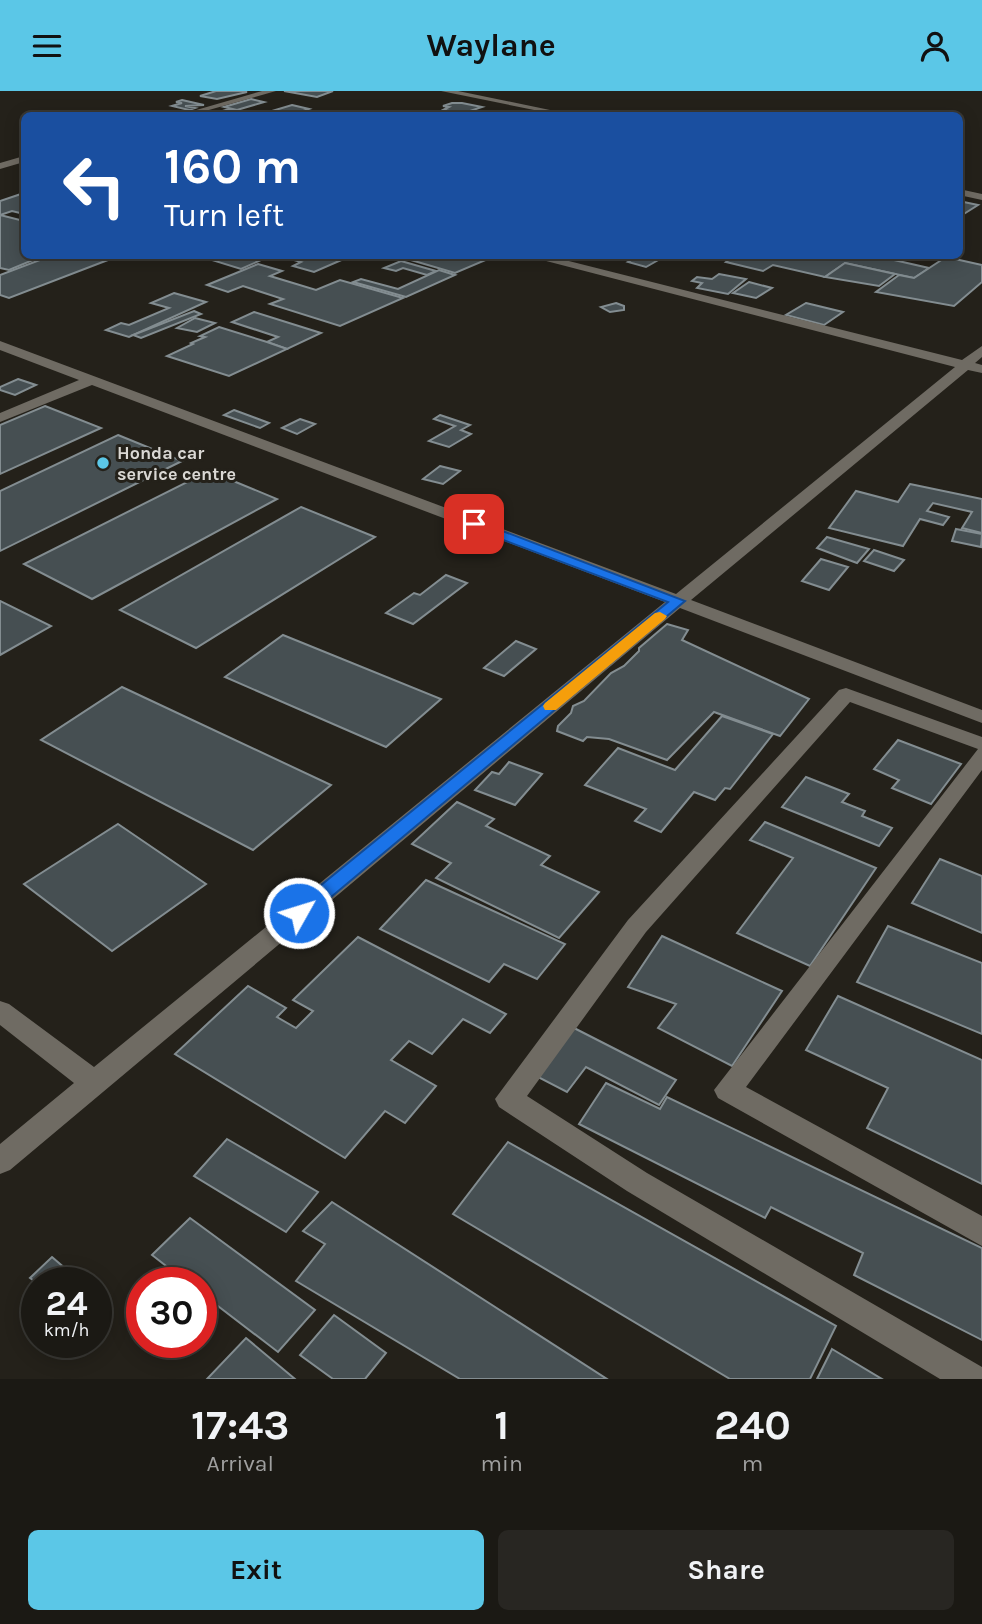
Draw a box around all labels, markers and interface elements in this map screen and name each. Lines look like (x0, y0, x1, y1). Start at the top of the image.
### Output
icon: menu (28, 27, 66, 65)
text: Waylane (426, 27, 556, 64)
icon: person (916, 27, 954, 65)
text: 160 m (164, 138, 301, 195)
icon: left (49, 140, 140, 231)
text: Turn left (164, 197, 284, 234)
place label: Honda car service centre (117, 442, 236, 485)
marker: Honda car service centre (95, 455, 111, 471)
pin (444, 494, 504, 554)
icon: arrive (455, 505, 493, 543)
position arrow (262, 876, 336, 950)
speed limit sign: 30 (126, 1267, 217, 1358)
text: 24 (46, 1283, 88, 1324)
text: km/h (44, 1319, 89, 1341)
text: 17:43 (191, 1400, 289, 1450)
text: 1 (494, 1400, 509, 1450)
text: 240 (714, 1400, 791, 1450)
text: Arrival (207, 1450, 274, 1477)
text: min (481, 1450, 523, 1477)
text: m (742, 1450, 763, 1477)
button: Exit (28, 1530, 484, 1610)
button: Share (498, 1530, 954, 1610)

